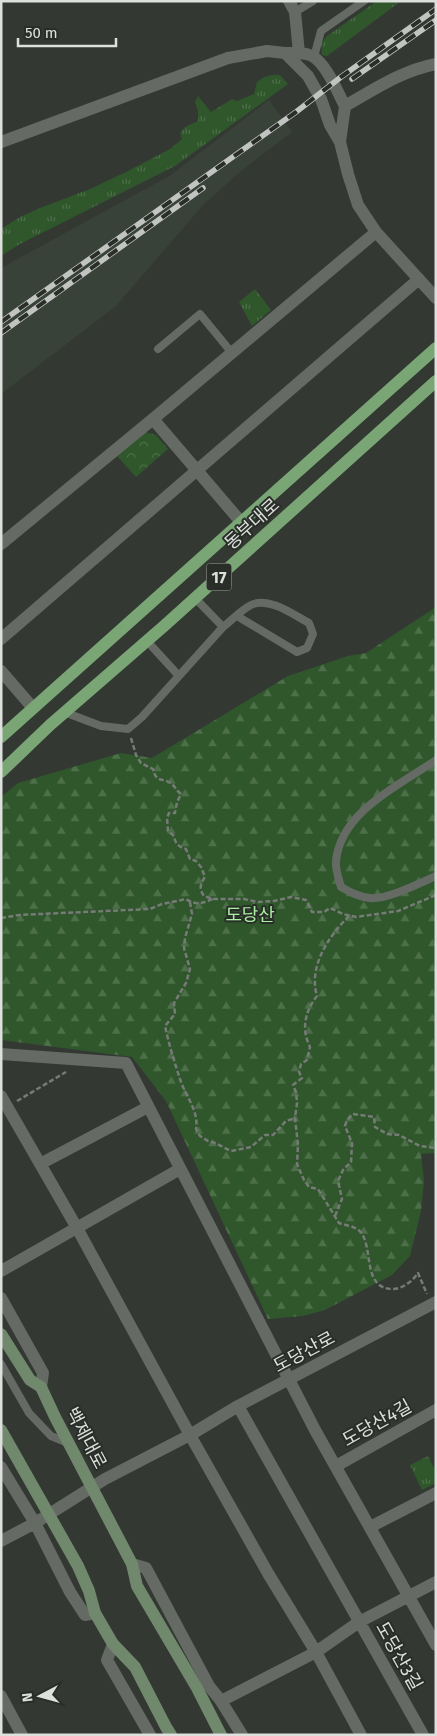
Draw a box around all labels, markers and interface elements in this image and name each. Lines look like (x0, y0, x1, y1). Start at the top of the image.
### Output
scale bar (18, 15, 115, 47)
text: 50 m (25, 24, 58, 42)
street label: 동부대로 (220, 494, 284, 554)
road number: 17 (206, 564, 232, 590)
park label: 도당산 (225, 904, 275, 926)
street label: 도당산로 (270, 1327, 338, 1377)
street label: 도당산4길 (339, 1395, 415, 1451)
street label: 백제대로 (61, 1404, 111, 1472)
street label: 도당산3길 (371, 1618, 427, 1694)
north arrow (15, 1671, 65, 1721)
text: N (19, 1692, 37, 1703)

